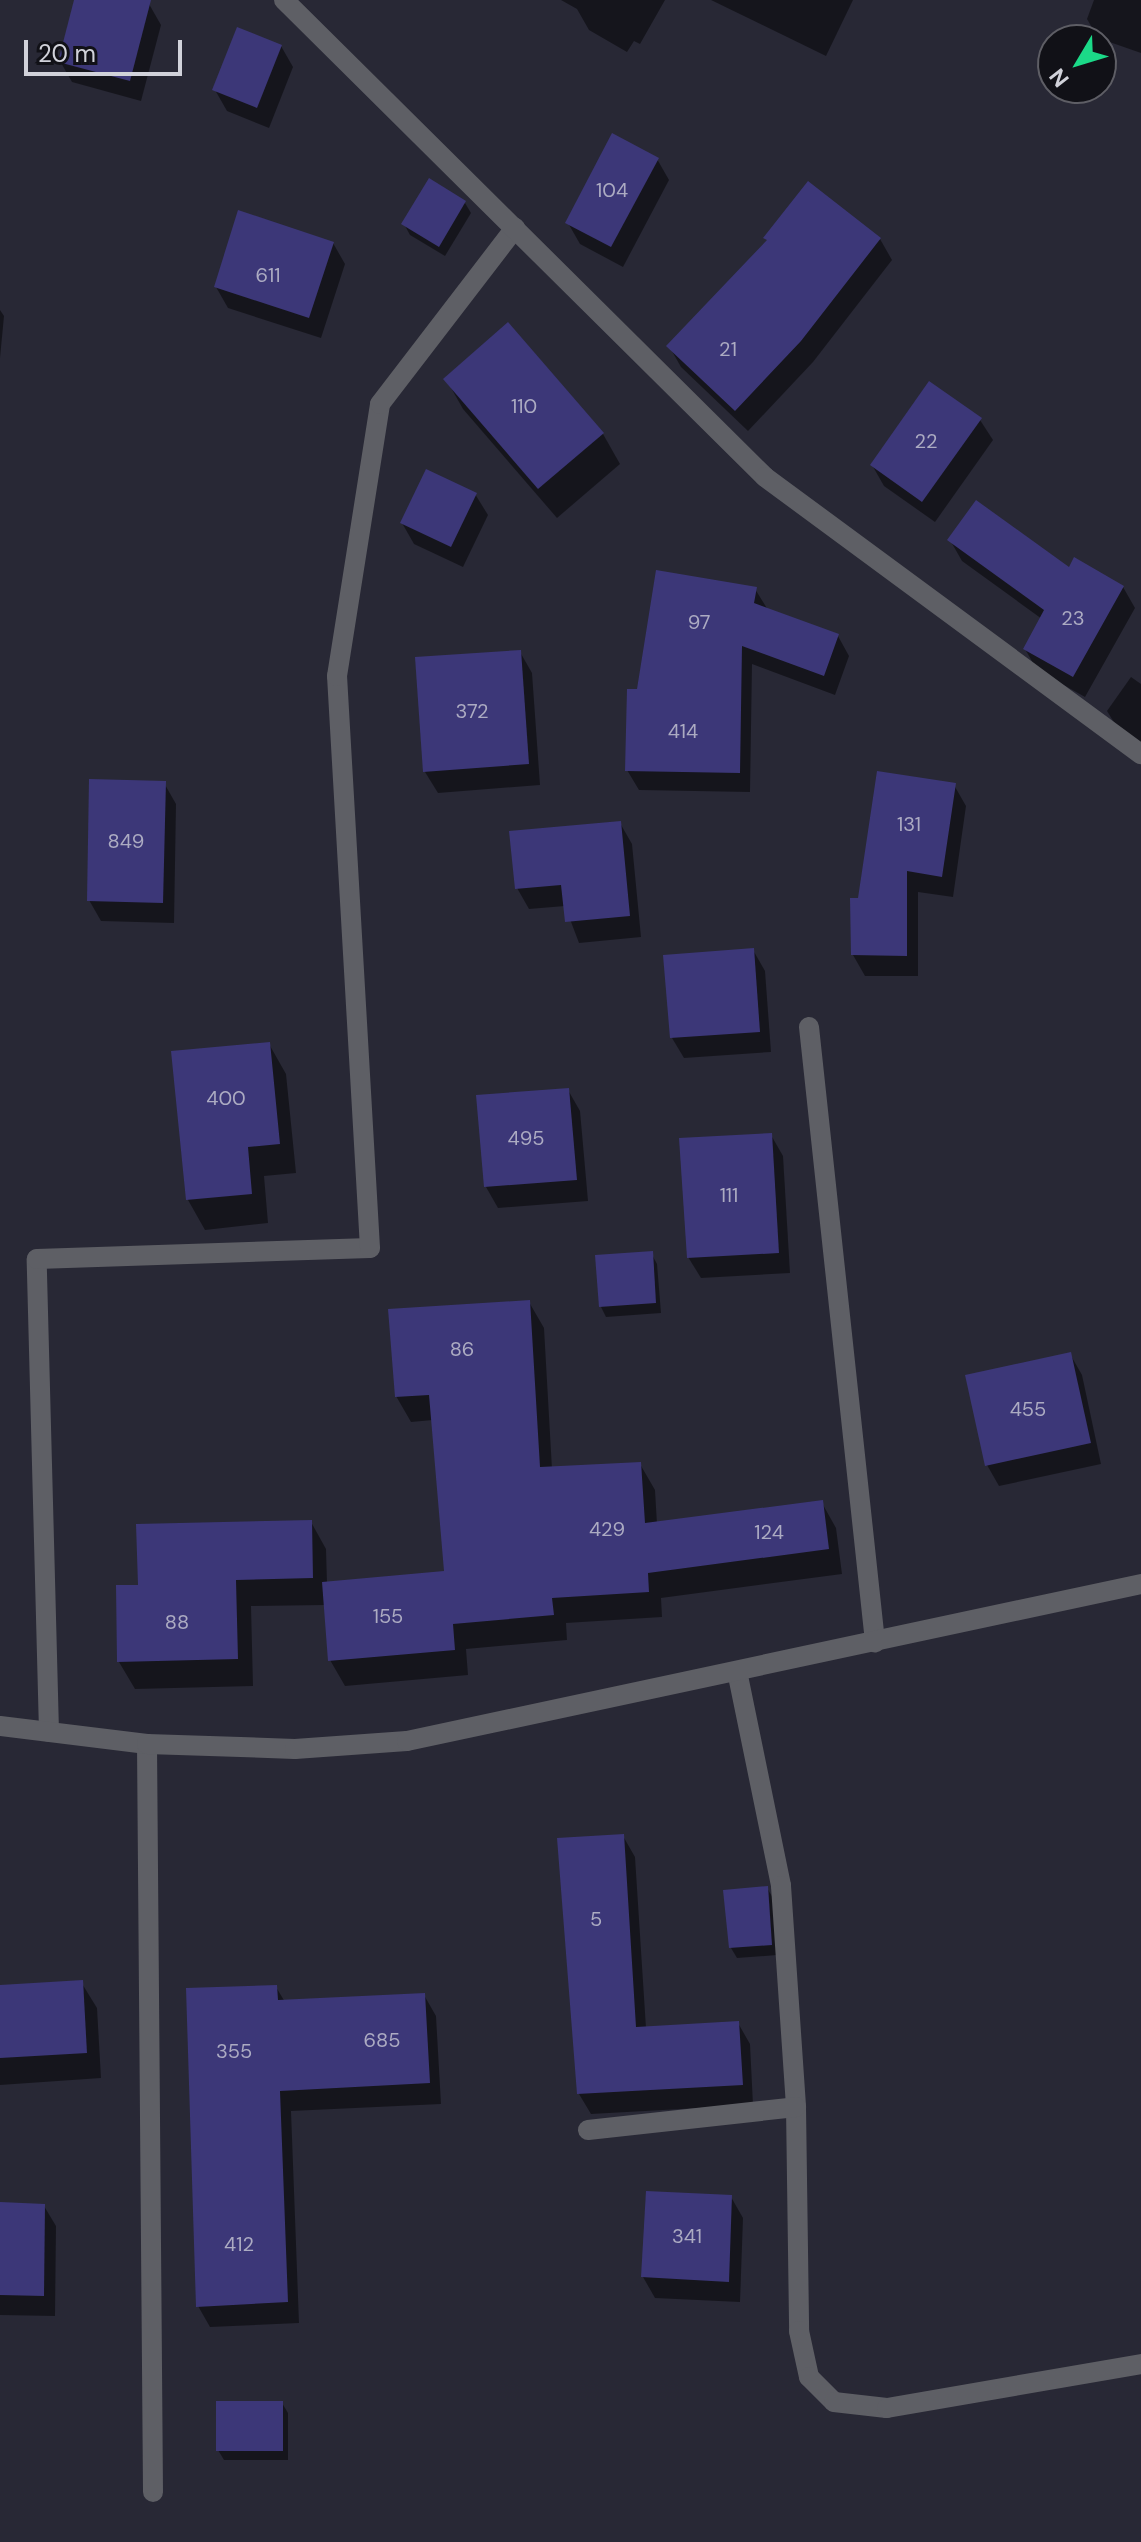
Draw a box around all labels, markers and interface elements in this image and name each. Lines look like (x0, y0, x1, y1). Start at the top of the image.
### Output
scale bar (28, 24, 186, 74)
north arrow (1037, 24, 1117, 104)
text: 20 m (38, 38, 96, 69)
text: N (1043, 63, 1076, 93)
house number: 104 (596, 178, 628, 202)
house number: 611 (255, 263, 281, 287)
house number: 21 (719, 337, 737, 361)
house number: 110 (511, 394, 537, 418)
house number: 22 (914, 429, 938, 453)
house number: 23 (1061, 606, 1085, 630)
house number: 97 (688, 610, 710, 634)
house number: 372 (455, 699, 489, 723)
house number: 414 (668, 719, 698, 743)
house number: 131 (897, 812, 921, 836)
house number: 849 (108, 829, 144, 853)
house number: 400 (206, 1086, 246, 1110)
house number: 495 (508, 1126, 544, 1150)
house number: 111 (720, 1183, 738, 1207)
house number: 86 (450, 1337, 474, 1361)
house number: 455 (1010, 1397, 1046, 1421)
house number: 429 (589, 1517, 625, 1541)
house number: 124 (754, 1520, 784, 1544)
house number: 155 (373, 1604, 403, 1628)
house number: 88 (165, 1610, 189, 1634)
house number: 5 (590, 1907, 602, 1931)
house number: 685 (364, 2028, 400, 2052)
house number: 355 (216, 2039, 252, 2063)
house number: 341 (672, 2224, 702, 2248)
house number: 412 (224, 2232, 254, 2256)

